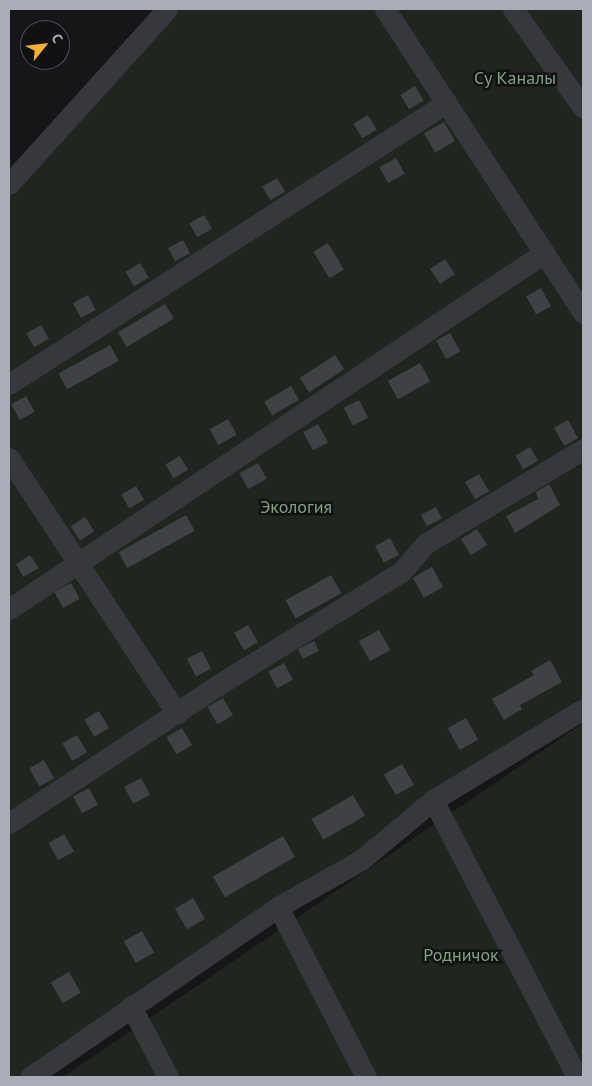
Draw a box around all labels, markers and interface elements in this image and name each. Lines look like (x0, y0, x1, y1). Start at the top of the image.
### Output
north arrow (20, 20, 70, 70)
text: С (47, 30, 67, 46)
park label: Су Каналы (474, 67, 556, 89)
park label: Экология (260, 496, 332, 518)
park label: Родничок (423, 944, 499, 966)

